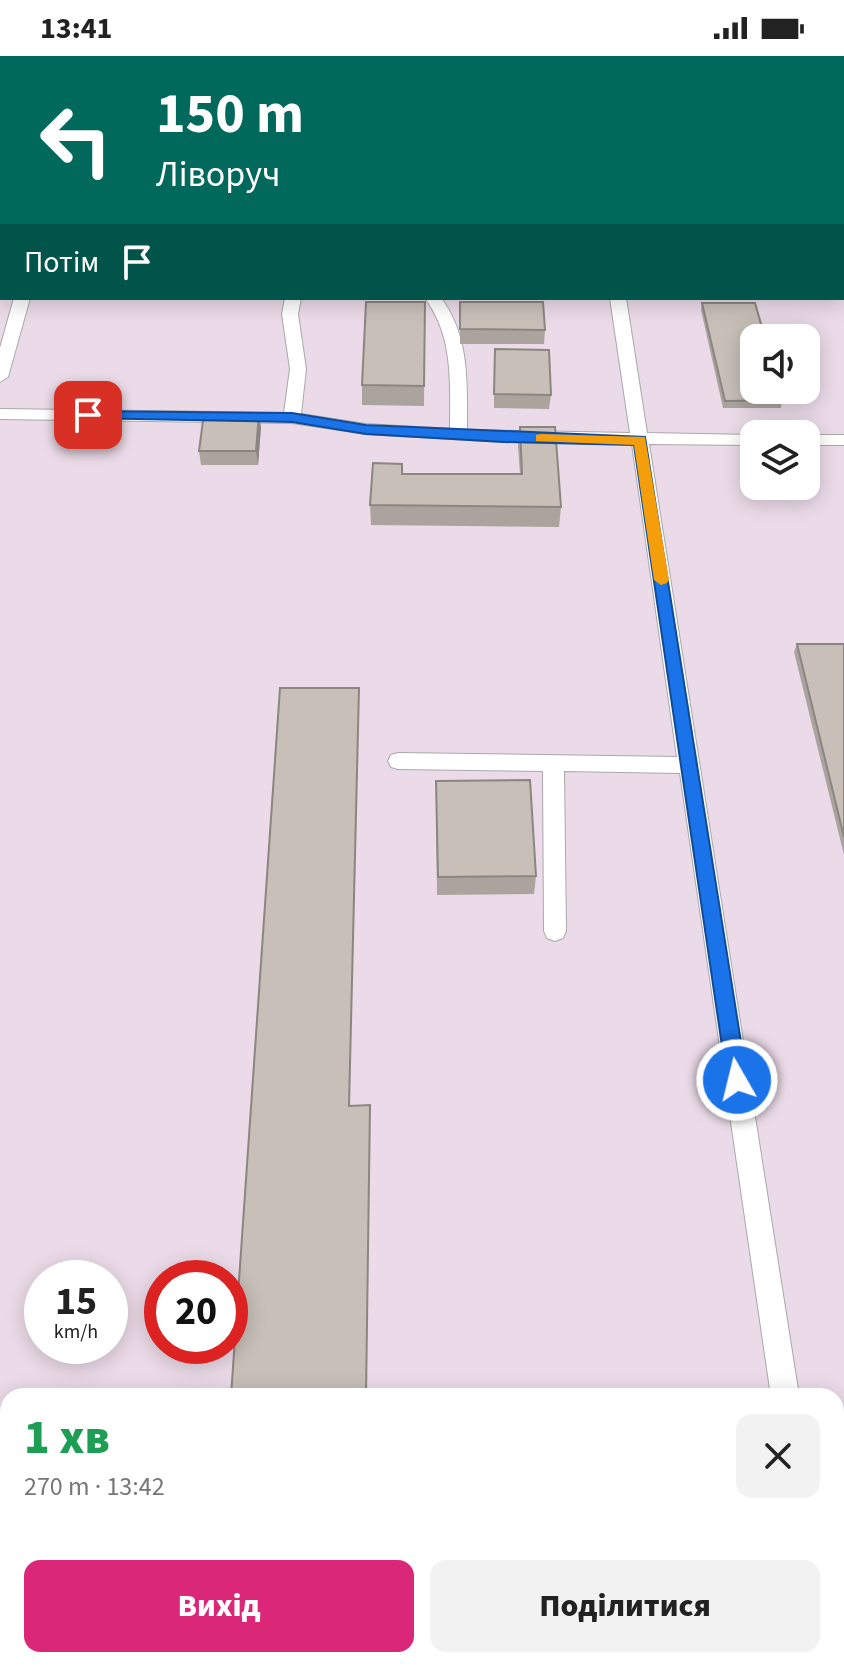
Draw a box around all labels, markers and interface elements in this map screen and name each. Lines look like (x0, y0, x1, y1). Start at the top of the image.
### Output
text: 13:41 (40, 7, 112, 50)
text: 150 m (156, 75, 304, 154)
icon: left (24, 88, 128, 192)
text: Ліворуч (156, 149, 280, 200)
icon: arrive (115, 240, 159, 284)
text: Потім (24, 241, 99, 284)
map controls (740, 324, 820, 500)
button: sound (740, 324, 820, 404)
pin (54, 381, 122, 449)
icon: arrive (66, 393, 110, 437)
button: layers (740, 420, 820, 500)
position arrow (695, 1038, 779, 1122)
speed limit sign: 20 (144, 1260, 248, 1364)
text: 15 (55, 1273, 97, 1330)
text: km/h (54, 1318, 98, 1346)
text: 1 хв (24, 1404, 110, 1472)
button: close (736, 1414, 820, 1498)
text: 270 m · 13:42 (24, 1468, 165, 1505)
button: Вихід (24, 1560, 414, 1652)
button: Поділитися (430, 1560, 820, 1652)

